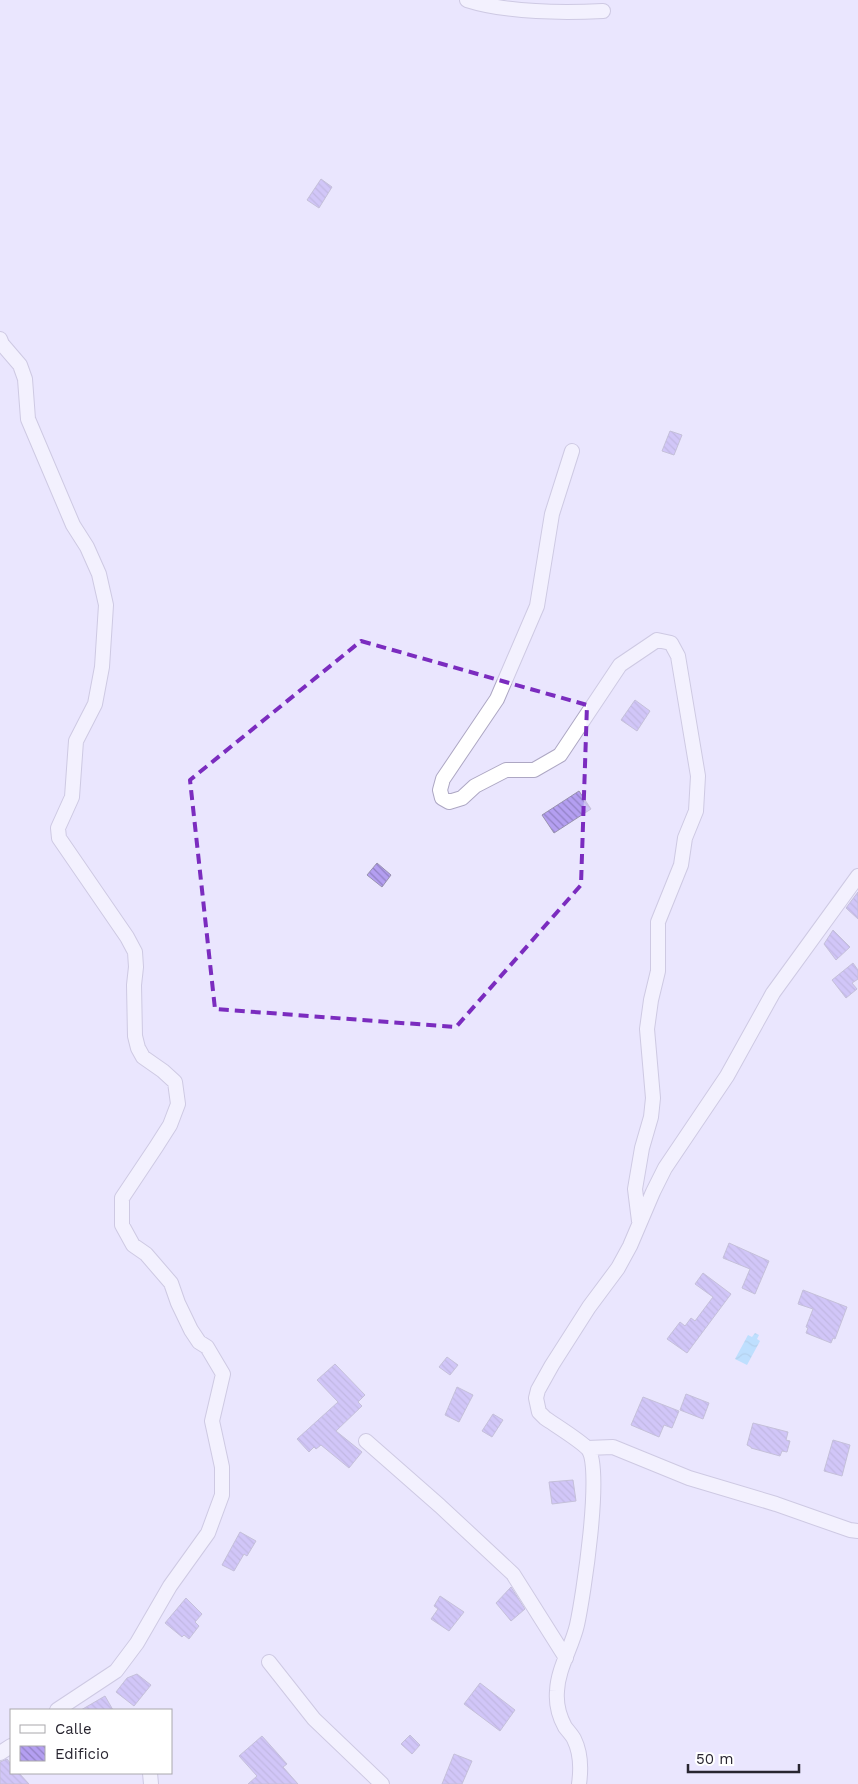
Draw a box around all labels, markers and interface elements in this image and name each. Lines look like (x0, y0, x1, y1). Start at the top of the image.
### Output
legend (10, 1709, 172, 1774)
text: Calle (55, 1720, 92, 1738)
scale bar (688, 1742, 799, 1774)
text: Edificio (55, 1745, 109, 1763)
text: 50 m (696, 1750, 733, 1768)

